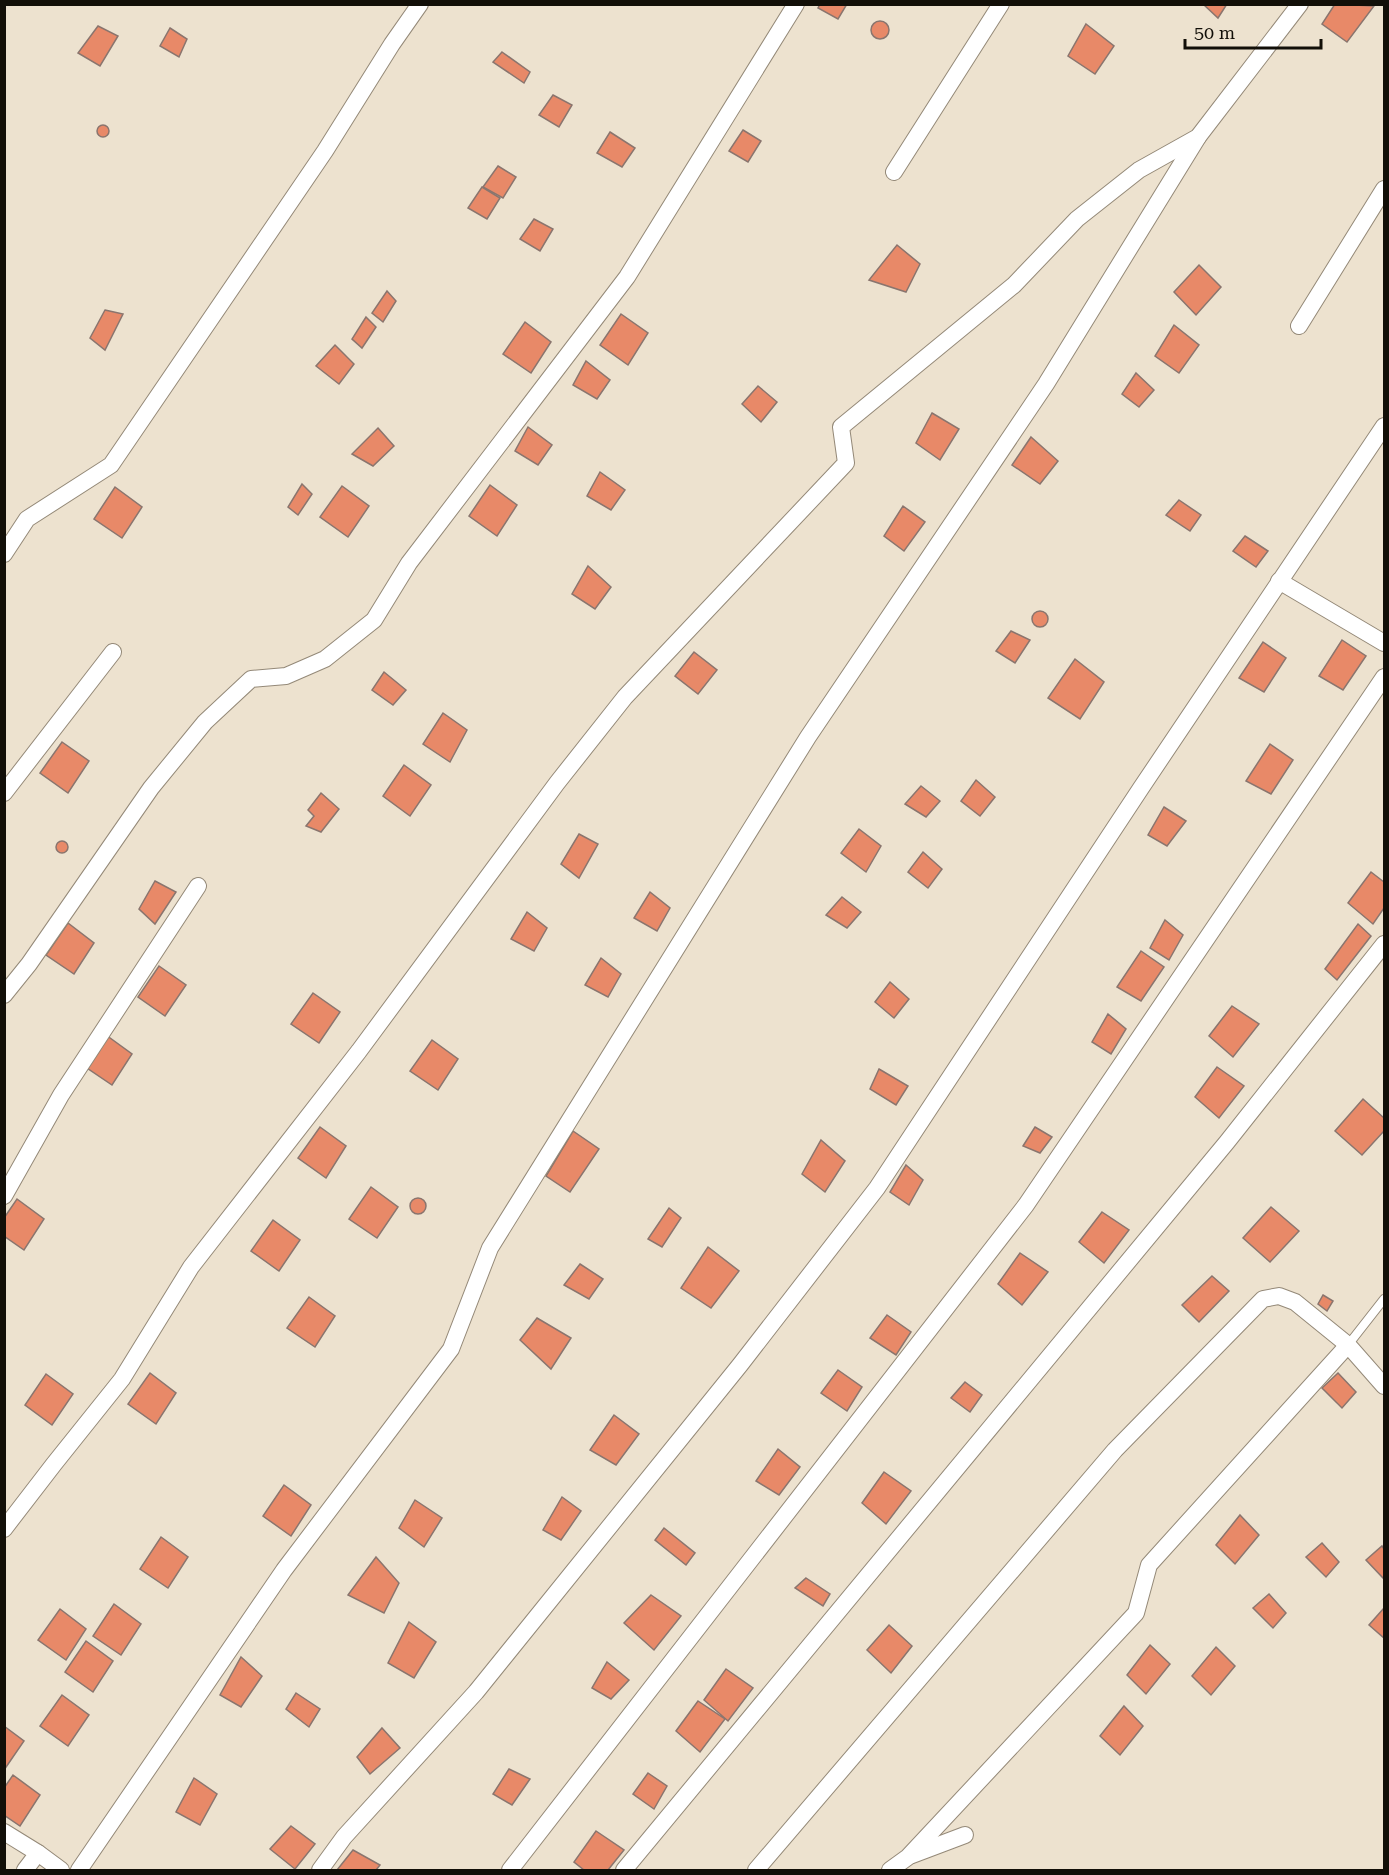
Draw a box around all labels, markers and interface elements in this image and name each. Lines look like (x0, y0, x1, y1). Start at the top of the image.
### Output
scale bar (1185, 12, 1322, 50)
text: 50 m (1194, 22, 1235, 43)

